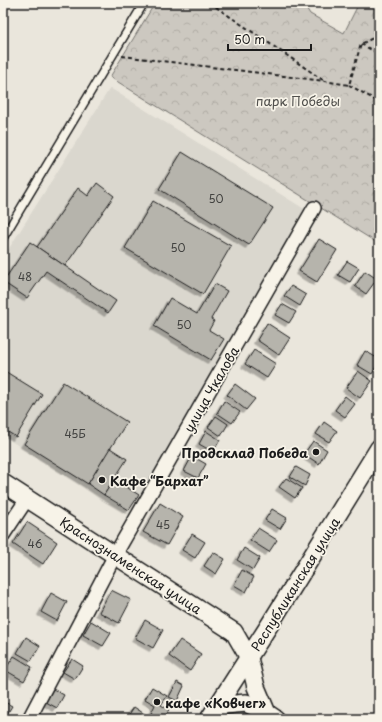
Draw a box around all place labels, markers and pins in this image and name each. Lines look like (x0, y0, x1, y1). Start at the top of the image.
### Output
place label: Продсклад Победа (181, 443, 308, 462)
marker: Продсклад Победа (311, 447, 321, 457)
place label: Кафе “Бархат” (110, 471, 208, 490)
marker: Кафе “Бархат” (97, 475, 107, 485)
place label: кафе «Ковчег» (165, 693, 266, 712)
marker: кафе «Ковчег» (152, 697, 162, 707)

